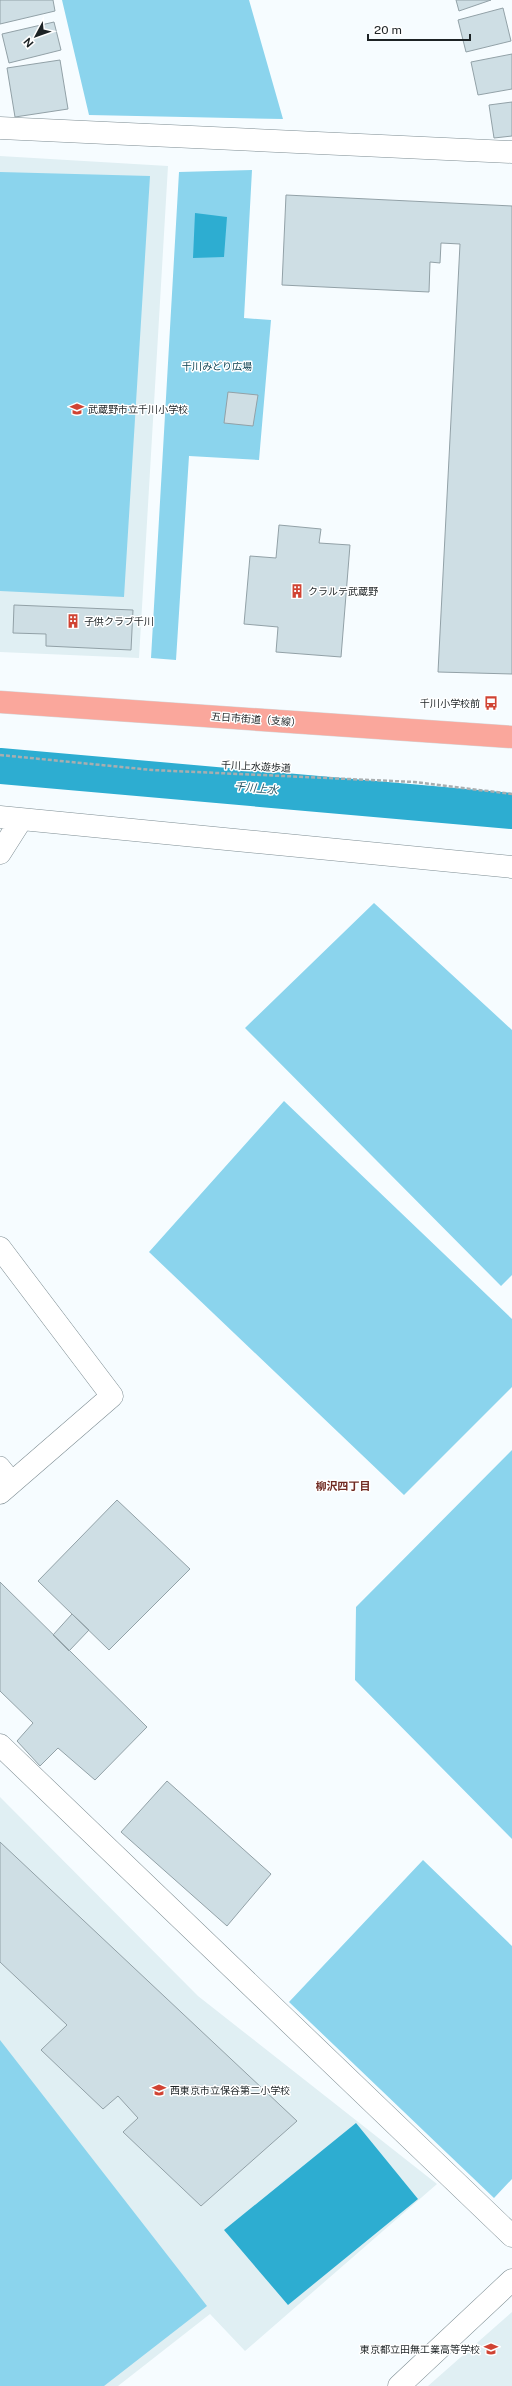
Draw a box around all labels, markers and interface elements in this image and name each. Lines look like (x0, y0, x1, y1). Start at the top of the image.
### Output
north arrow (16, 16, 56, 56)
scale bar (368, 16, 470, 42)
text: 20 m (374, 23, 402, 37)
text: N (21, 35, 36, 50)
park label: 千川みどり広場 (182, 360, 252, 372)
school or university icon: 武蔵野市立千川小学校 (69, 401, 85, 417)
place label: 武蔵野市立千川小学校 (88, 403, 188, 415)
building icon: クラルテ武蔵野 (289, 583, 305, 599)
place label: クラルテ武蔵野 (308, 585, 378, 597)
building icon: 子供クラブ千川 (65, 613, 81, 629)
place label: 子供クラブ千川 (84, 615, 154, 627)
bus stop icon: 千川小学校前 (483, 695, 499, 711)
place label: 千川小学校前 (420, 697, 480, 709)
street label: 五日市街道（支線） (211, 710, 301, 728)
street label: 千川上水遊歩道 (221, 758, 291, 774)
water label: 千川上水 (234, 780, 279, 796)
district label: 柳沢四丁目 (316, 1480, 371, 1492)
school or university icon: 西東京市立保谷第二小学校 (151, 2082, 167, 2098)
place label: 西東京市立保谷第二小学校 (170, 2084, 290, 2096)
school or university icon: 東京都立田無工業高等学校 (483, 2341, 499, 2357)
place label: 東京都立田無工業高等学校 (360, 2343, 480, 2355)

